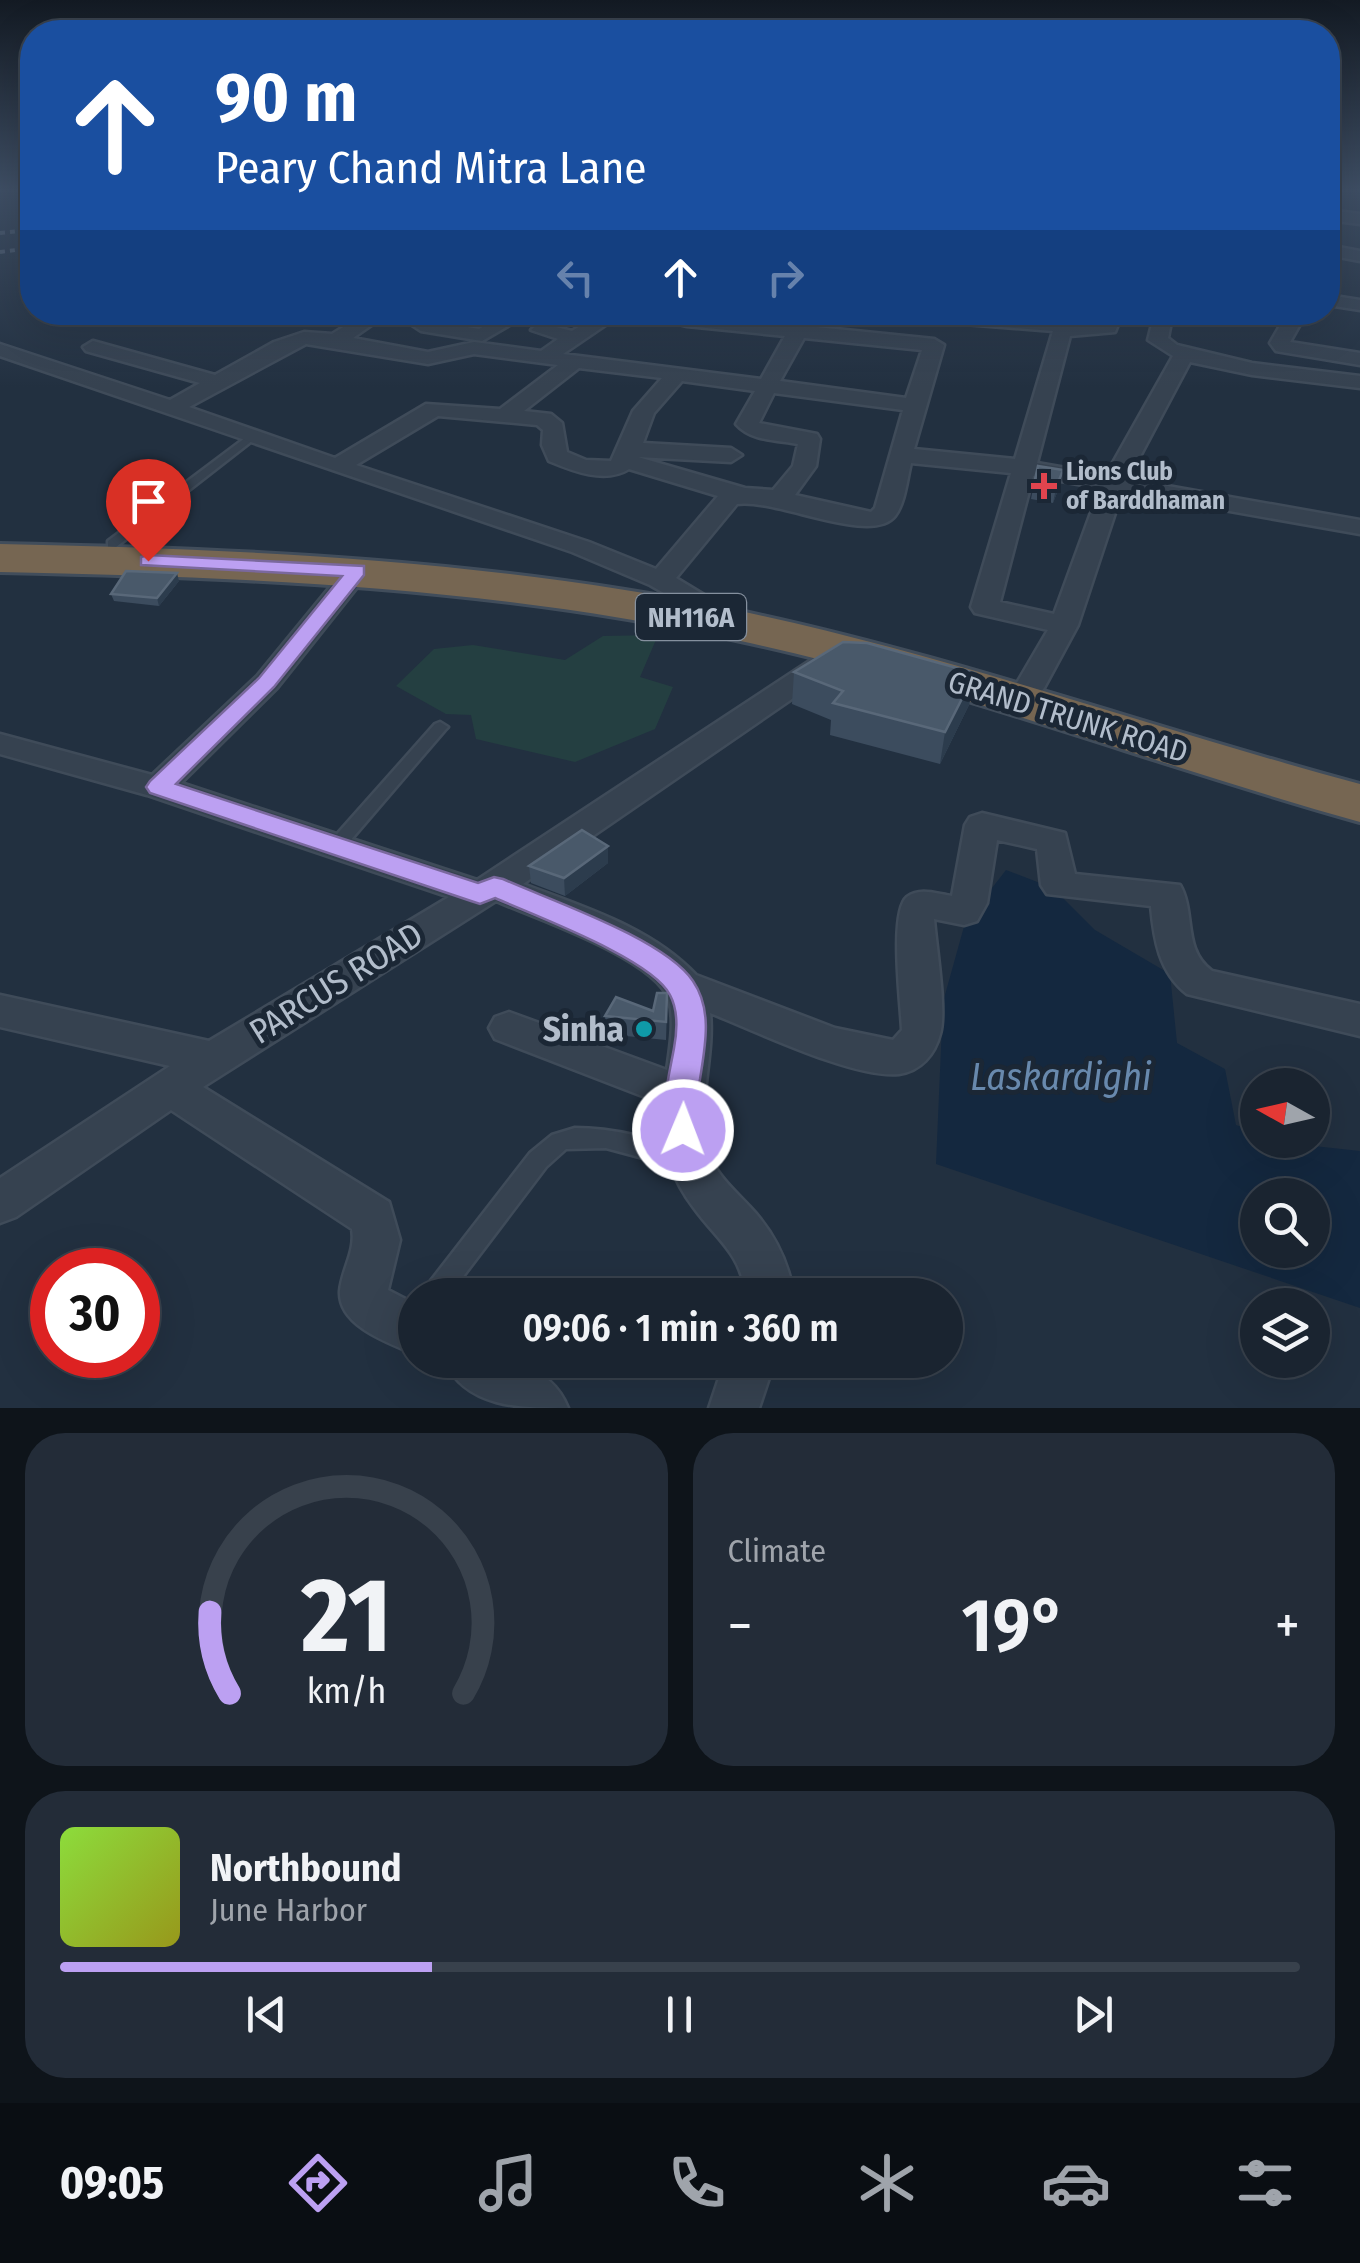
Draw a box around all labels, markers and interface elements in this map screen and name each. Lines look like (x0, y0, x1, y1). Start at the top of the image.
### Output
text: 90 m (215, 56, 357, 140)
icon: ahead (50, 60, 180, 190)
text: Peary Chand Mitra Lane (215, 141, 647, 195)
icon: left (548, 250, 603, 305)
icon: ahead (653, 250, 708, 305)
icon: right (758, 250, 813, 305)
place label: Lions Club of Barddhaman (1066, 457, 1225, 516)
pin (106, 459, 191, 562)
marker: Lions Club of Barddhaman (1031, 473, 1057, 499)
icon: arrive (121, 474, 176, 529)
road number: NH116A (636, 594, 746, 640)
street label: GRAND TRUNK ROAD (944, 663, 1192, 771)
street label: PARCUS ROAD (242, 913, 430, 1053)
place label: Sinha (543, 1008, 624, 1050)
marker: Sinha (633, 1018, 655, 1040)
water label: Laskardighi (970, 1054, 1152, 1100)
north arrow (1240, 1068, 1330, 1158)
map controls (1240, 1068, 1330, 1378)
position arrow (631, 1078, 735, 1182)
button: search (1240, 1178, 1330, 1268)
speed limit sign: 30 (30, 1248, 160, 1378)
button: layers (1240, 1288, 1330, 1378)
text: 09:06 · 1 min · 360 m (522, 1305, 839, 1351)
text: Climate (728, 1532, 826, 1570)
text: 21 (300, 1554, 391, 1679)
text: 19° (961, 1581, 1066, 1671)
text: − (728, 1593, 752, 1659)
text: + (1275, 1593, 1300, 1659)
text: km/h (306, 1670, 386, 1712)
text: Northbound (210, 1845, 402, 1891)
text: June Harbor (210, 1891, 367, 1929)
icon: previous (239, 1987, 294, 2042)
icon: pause (652, 1987, 707, 2042)
icon: next (1066, 1987, 1121, 2042)
icon: directions (283, 2148, 353, 2218)
icon: music (473, 2148, 543, 2218)
icon: phone (662, 2148, 732, 2218)
icon: climate (852, 2148, 922, 2218)
icon: car (1041, 2148, 1111, 2218)
icon: filters (1230, 2148, 1300, 2218)
text: 09:05 (60, 2156, 164, 2210)

